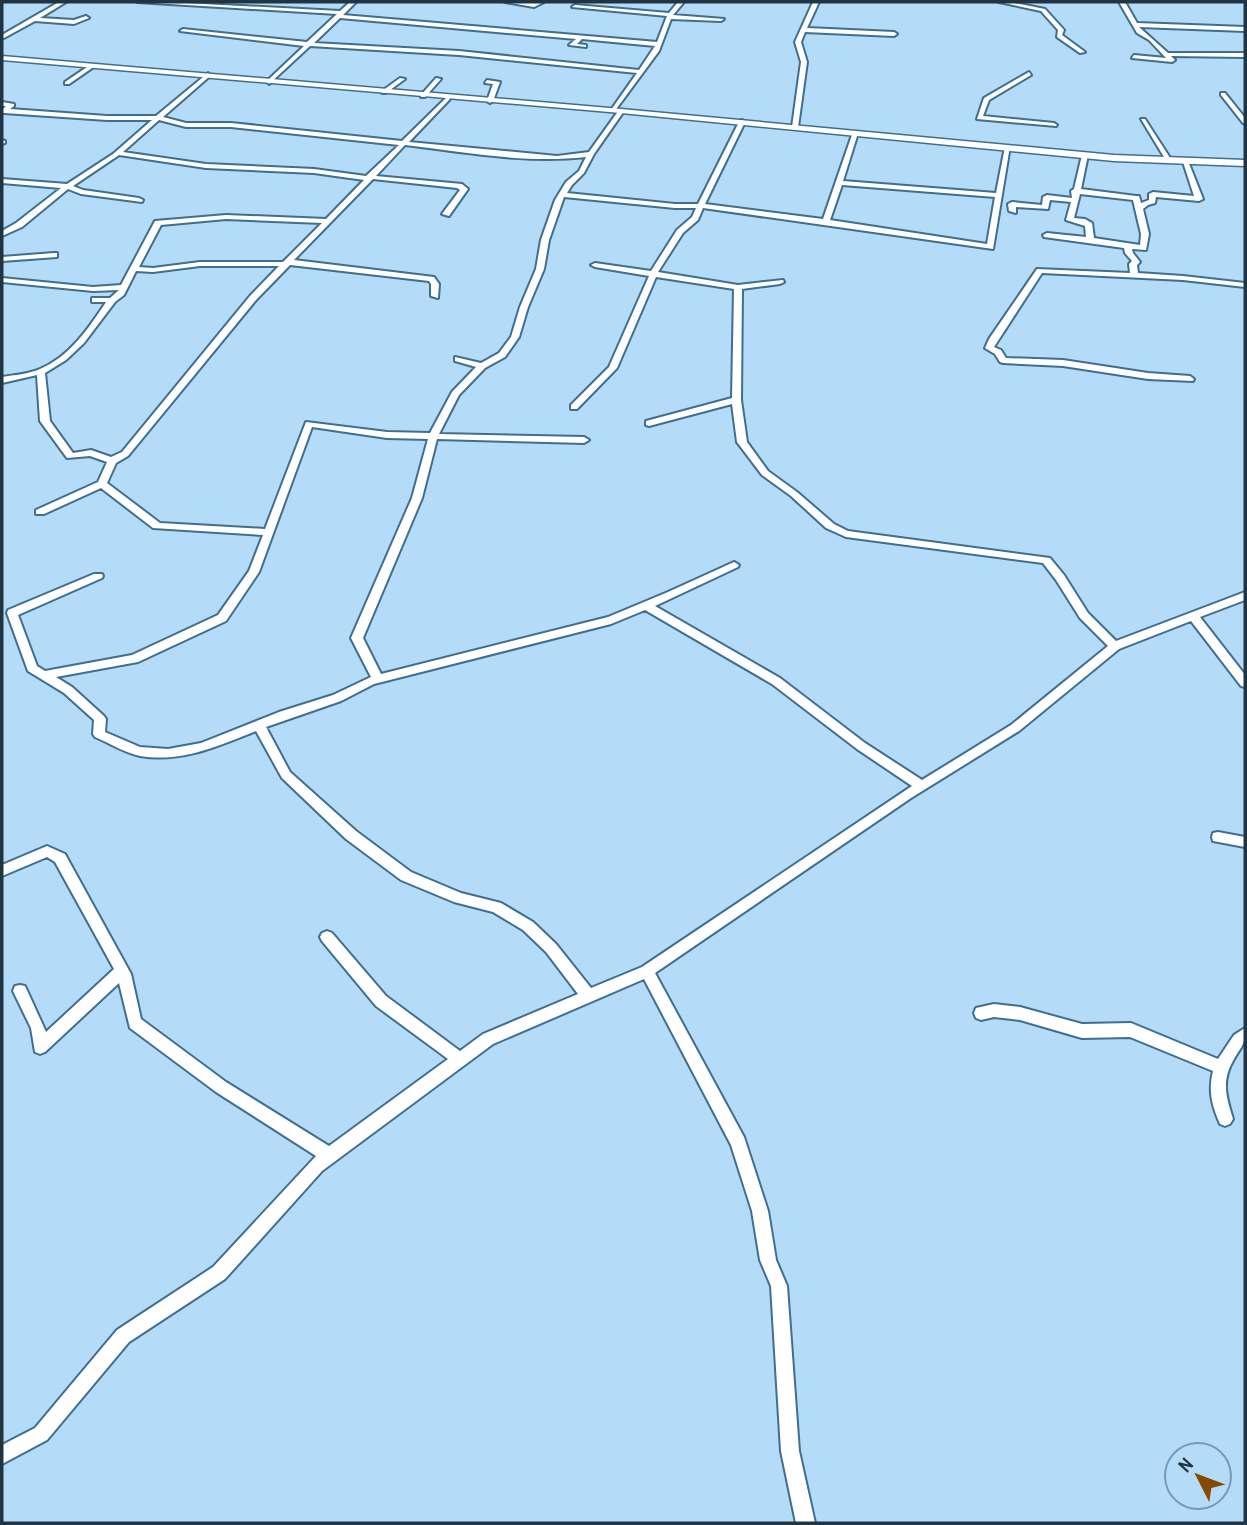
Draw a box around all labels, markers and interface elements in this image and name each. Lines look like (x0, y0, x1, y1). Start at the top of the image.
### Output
north arrow (1163, 1441, 1233, 1511)
text: N (1172, 1452, 1199, 1478)

